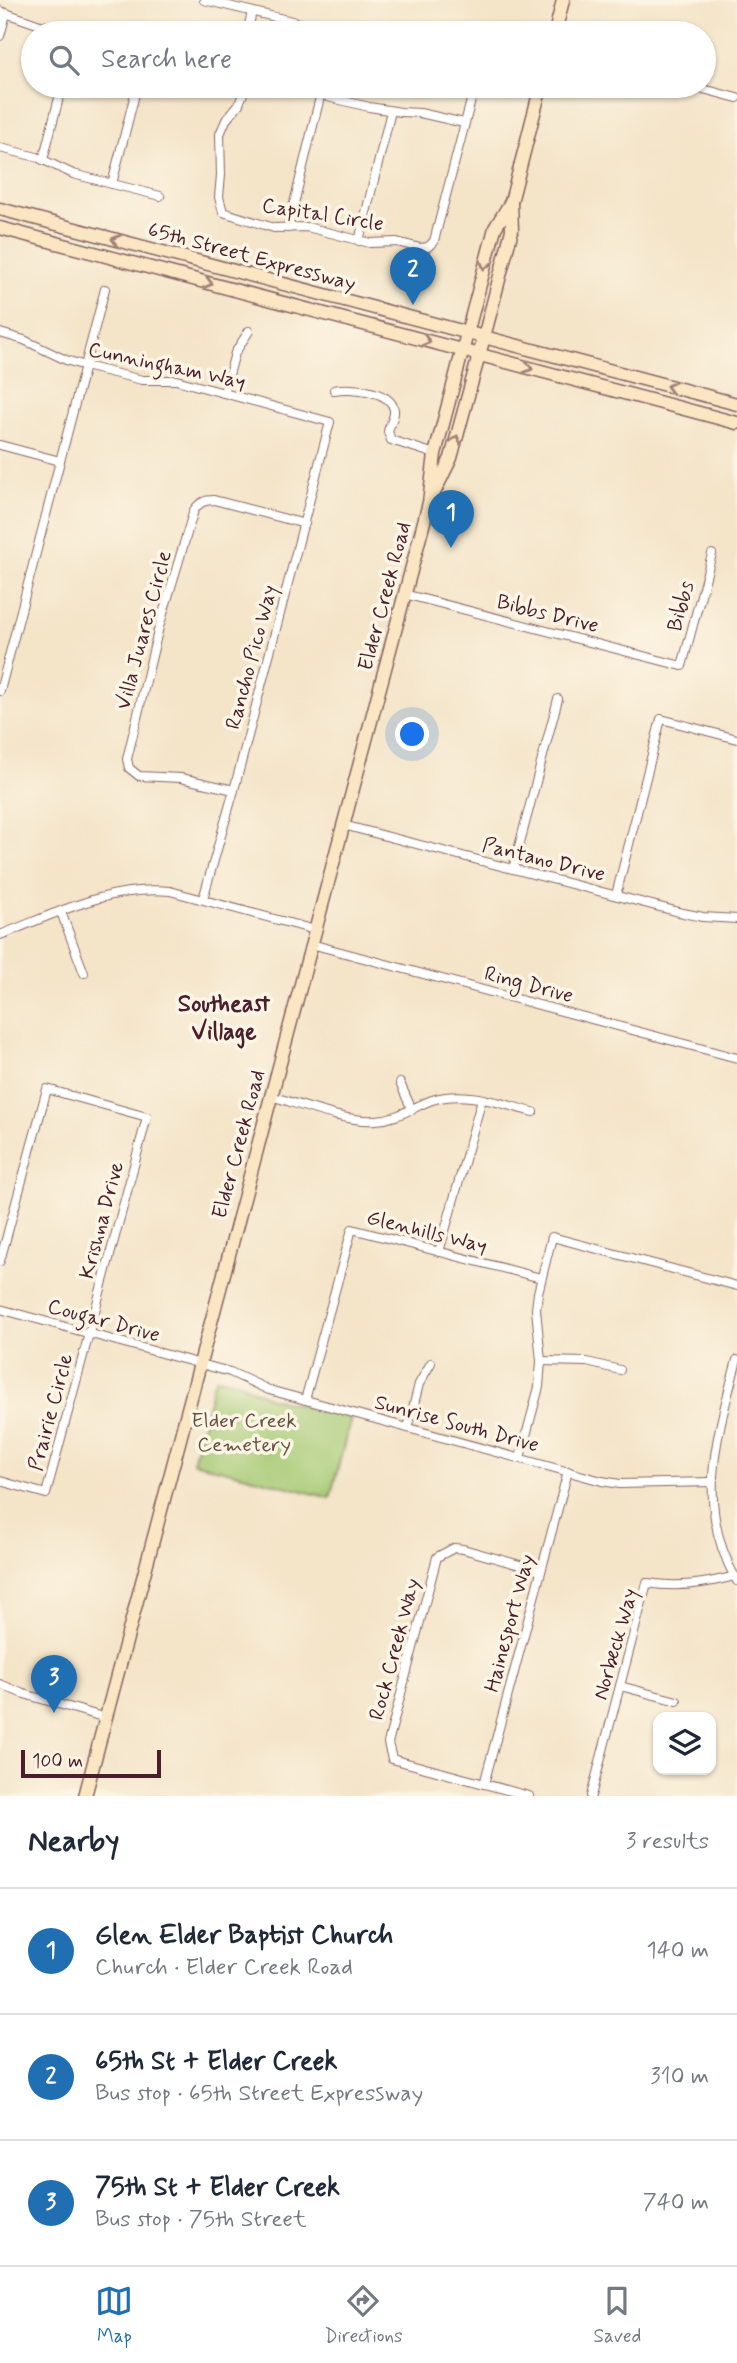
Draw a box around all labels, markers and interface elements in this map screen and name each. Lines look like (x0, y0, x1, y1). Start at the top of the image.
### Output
search box (21, 21, 716, 98)
icon: search (45, 41, 83, 79)
text: Search here (101, 43, 232, 77)
street label: Capital Circle (260, 192, 386, 238)
street label: 65th Street Expressway (145, 216, 359, 298)
one-way arrow (111, 234, 123, 248)
pin: 2 (390, 247, 436, 305)
one-way arrow (479, 258, 493, 270)
one-way arrow (202, 275, 214, 289)
one-way arrow (420, 333, 432, 347)
street label: Cunningham Way (85, 336, 248, 398)
one-way arrow (522, 360, 534, 374)
one-way arrow (665, 380, 677, 395)
one-way arrow (448, 434, 462, 446)
pin: 1 (428, 490, 474, 548)
street label: Elder Creek Road (352, 519, 418, 674)
street label: Villa Juares Circle (109, 548, 179, 713)
street label: Bibbs (661, 578, 701, 634)
street label: Rancho Pico Way (219, 582, 285, 733)
street label: Bibbs Drive (494, 588, 602, 640)
your location (395, 717, 429, 751)
street label: Pantano Drive (479, 831, 608, 889)
street label: Ring Drive (481, 960, 576, 1011)
district label: Southeast Village (178, 989, 271, 1049)
street label: Elder Creek Road (206, 1067, 272, 1222)
street label: Krishna Drive (73, 1158, 131, 1282)
street label: Glenhills Way (364, 1203, 490, 1260)
street label: Cougar Drive (44, 1293, 163, 1351)
street label: Prairie Circle (22, 1350, 80, 1474)
street label: Sunrise South Drive (371, 1389, 542, 1459)
park label: Elder Creek Cemetery (191, 1407, 297, 1459)
street label: Hainesport Way (478, 1551, 542, 1695)
street label: Rock Creek Way (363, 1575, 427, 1723)
street label: Norbeck Way (587, 1585, 645, 1703)
pin: 3 (31, 1655, 77, 1713)
map controls (653, 1712, 716, 1775)
button: layers (653, 1712, 716, 1775)
scale bar (21, 1747, 161, 1779)
text: 100 m (32, 1749, 83, 1774)
text: Nearby (28, 1822, 119, 1861)
text: 3 results (626, 1827, 709, 1857)
text: Glen Elder Baptist Church (95, 1919, 393, 1953)
text: 1 (46, 1936, 56, 1966)
text: 140 m (646, 1936, 709, 1966)
text: Church · Elder Creek Road (95, 1953, 353, 1983)
text: 65th St + Elder Creek (95, 2045, 337, 2079)
text: 2 (45, 2062, 57, 2092)
text: 310 m (650, 2062, 709, 2092)
text: Bus stop · 65th Street Expressway (95, 2079, 423, 2109)
text: 75th St + Elder Creek (95, 2171, 340, 2205)
text: 3 (46, 2188, 56, 2218)
text: 740 m (643, 2188, 709, 2218)
text: Bus stop · 75th Street (95, 2205, 307, 2235)
tab: Map (95, 2282, 133, 2349)
tab: Directions (324, 2282, 403, 2349)
tab: Saved (593, 2282, 641, 2349)

